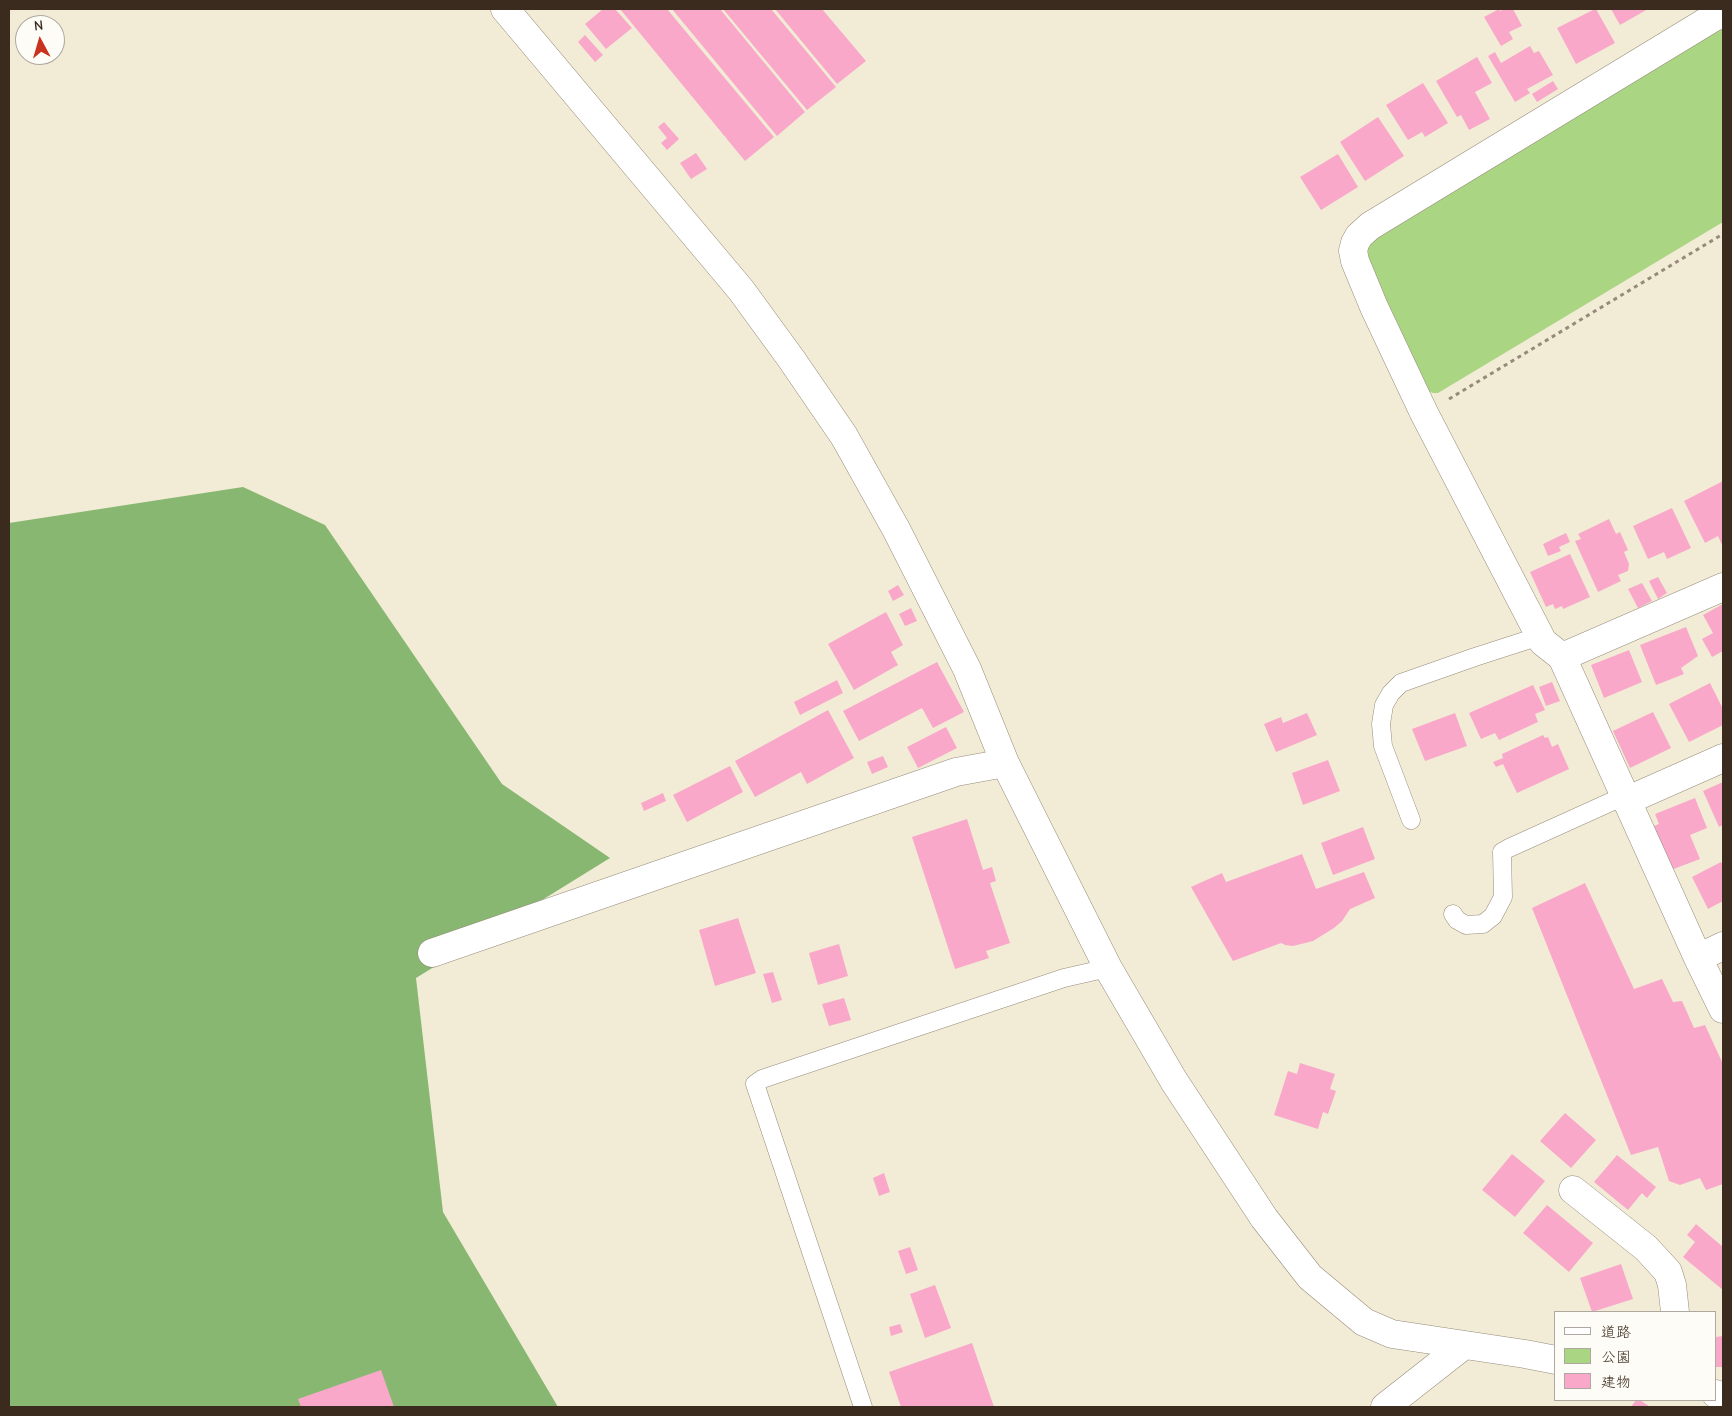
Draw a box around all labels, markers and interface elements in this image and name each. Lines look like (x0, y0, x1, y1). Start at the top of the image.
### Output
north arrow (15, 15, 65, 65)
text: N (33, 17, 44, 35)
legend (1554, 1311, 1717, 1401)
text: 道路 (1601, 1323, 1631, 1341)
text: 公園 (1601, 1348, 1631, 1366)
text: 建物 (1601, 1373, 1631, 1391)

